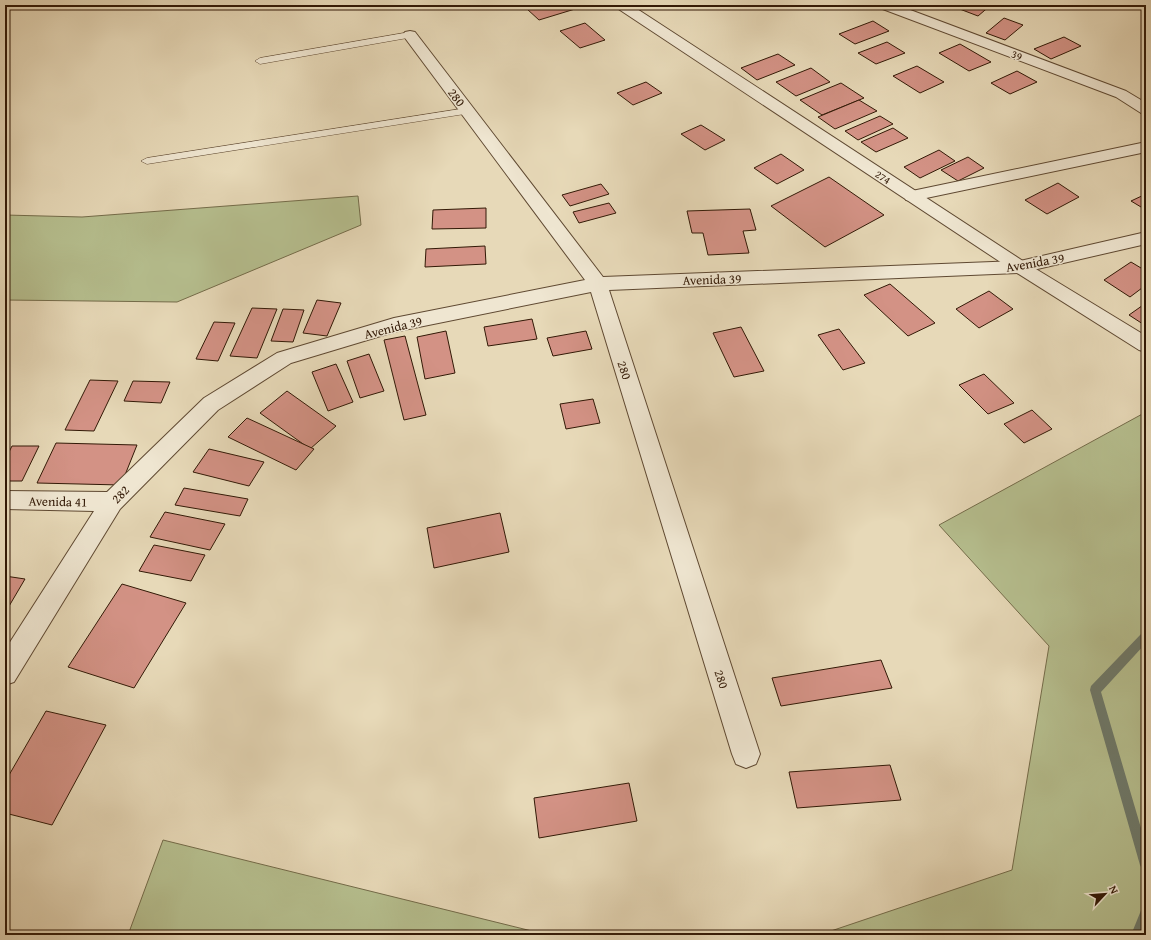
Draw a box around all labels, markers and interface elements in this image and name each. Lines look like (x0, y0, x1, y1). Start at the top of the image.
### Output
street label: 39 (1009, 46, 1025, 64)
street label: 280 (443, 84, 470, 111)
street label: 274 (872, 166, 894, 188)
street label: Avenida 39 (1004, 248, 1066, 277)
street label: Avenida 39 (682, 269, 742, 290)
street label: Avenida 39 (362, 311, 424, 344)
street label: 280 (613, 358, 636, 382)
street label: 282 (107, 481, 134, 508)
street label: Avenida 41 (28, 491, 88, 512)
street label: 280 (710, 667, 733, 691)
north arrow (1085, 874, 1125, 914)
text: N (1105, 883, 1123, 897)

